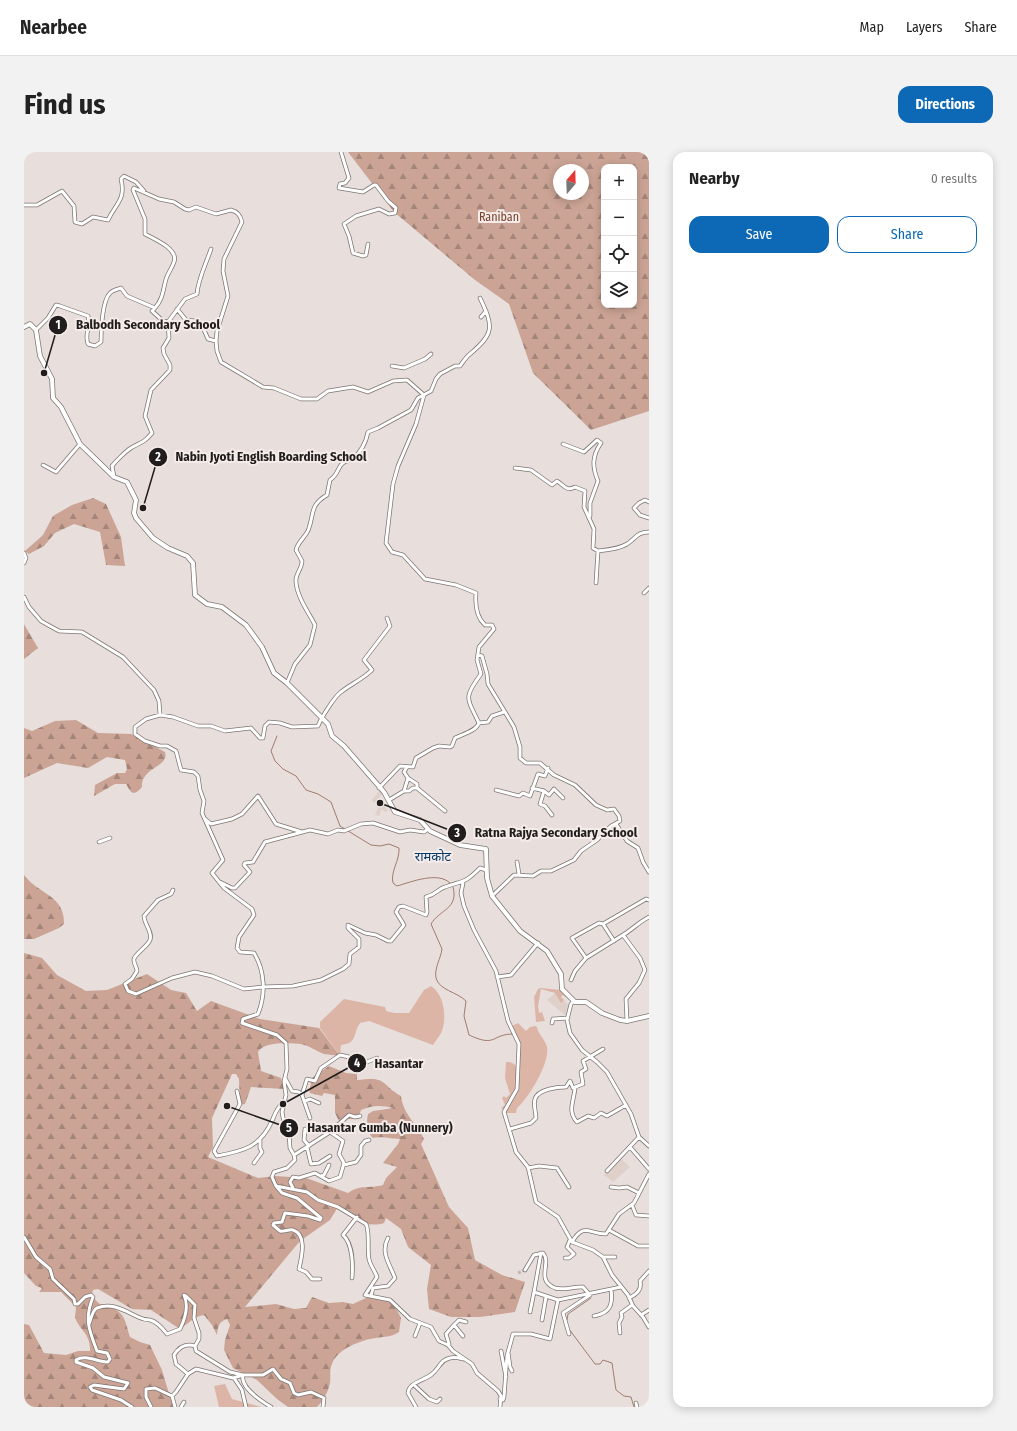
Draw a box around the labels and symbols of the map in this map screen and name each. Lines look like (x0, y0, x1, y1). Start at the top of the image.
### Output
north arrow (553, 164, 589, 200)
park label: Raniban (479, 210, 519, 224)
callout: Balbodh Secondary School (48, 312, 228, 337)
text: Balbodh Secondary School (76, 317, 221, 332)
text: 1 (55, 318, 61, 332)
callout: Nabin Jyoti English Boarding School (148, 444, 375, 469)
text: Nabin Jyoti English Boarding School (175, 449, 367, 464)
text: 2 (154, 450, 161, 464)
callout: Ratna Rajya Secondary School (447, 820, 645, 845)
text: Ratna Rajya Secondary School (475, 825, 638, 840)
text: 3 (453, 826, 460, 840)
district label: रामकोट (415, 849, 452, 864)
callout: Hasantar (347, 1051, 432, 1076)
text: 4 (354, 1056, 360, 1070)
text: Hasantar (375, 1056, 424, 1071)
callout: Hasantar Gumba (Nunnery) (279, 1115, 461, 1140)
text: Hasantar Gumba (Nunnery) (307, 1120, 453, 1135)
text: 5 (286, 1121, 292, 1135)

